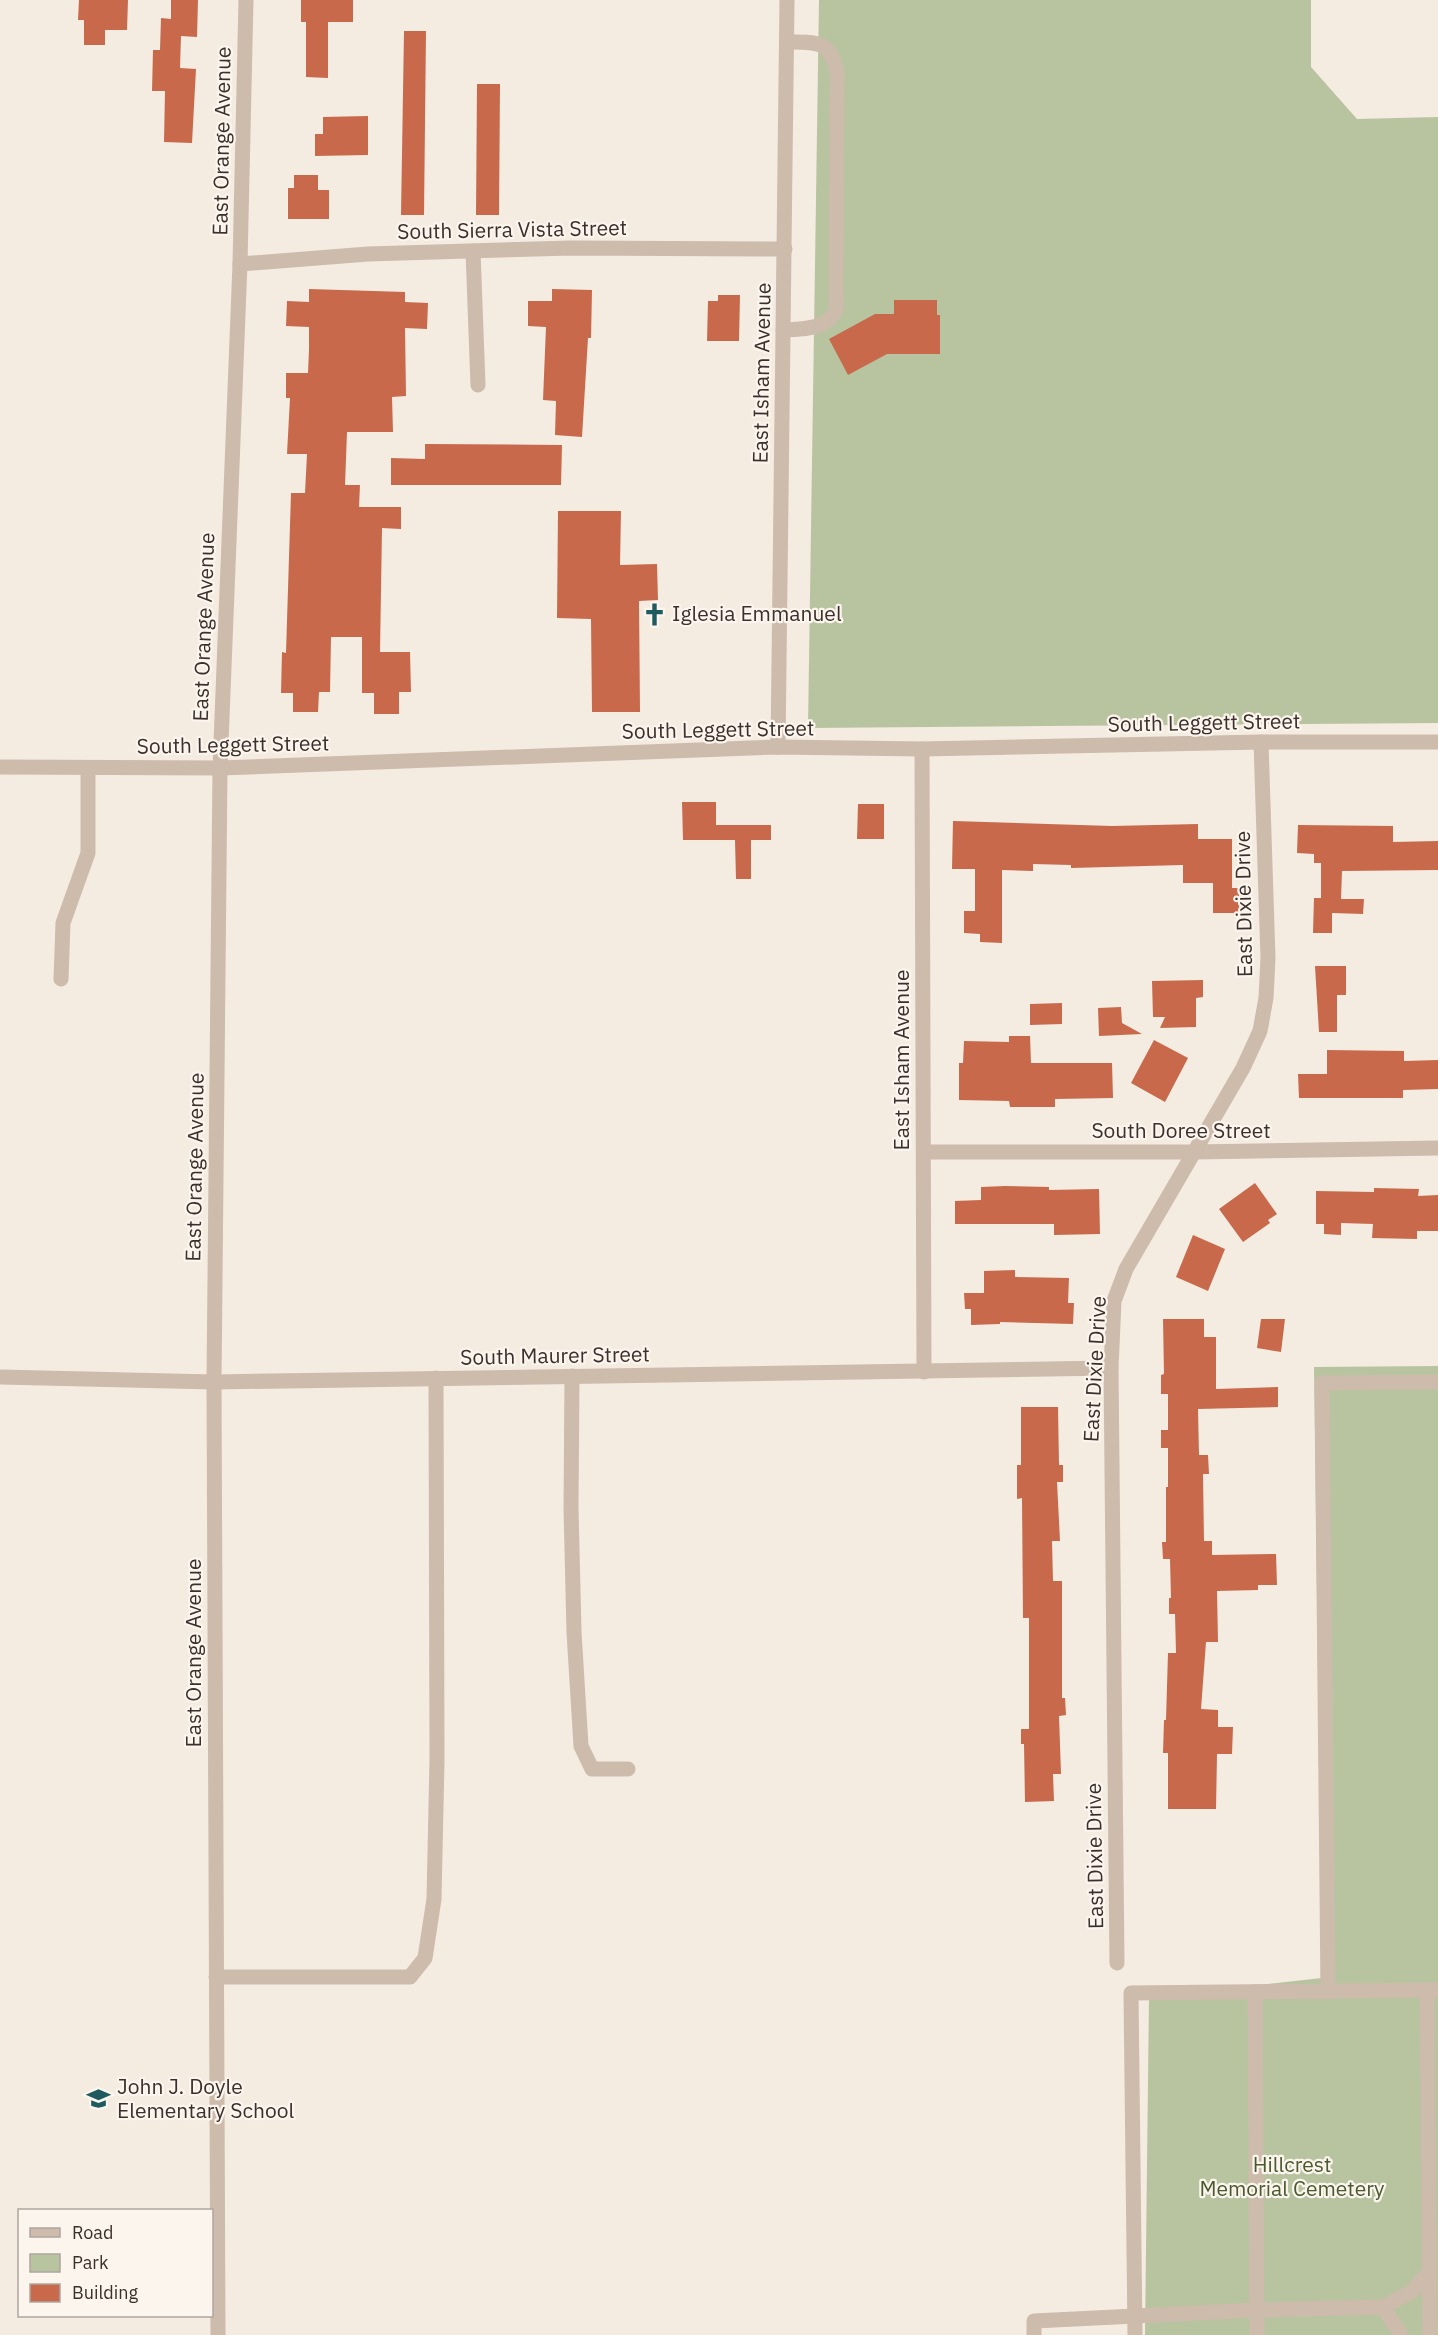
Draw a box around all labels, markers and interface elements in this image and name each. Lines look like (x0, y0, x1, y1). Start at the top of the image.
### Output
street label: East Orange Avenue (205, 46, 237, 236)
street label: South Sierra Vista Street (397, 213, 627, 245)
street label: East Isham Avenue (745, 282, 777, 464)
street label: East Orange Avenue (186, 532, 220, 722)
place label: Iglesia Emmanuel (672, 599, 842, 627)
church icon: Iglesia Emmanuel (641, 601, 667, 627)
street label: South Leggett Street (1107, 706, 1301, 738)
street label: South Leggett Street (621, 713, 815, 745)
street label: South Leggett Street (136, 728, 330, 760)
street label: East Dixie Drive (1228, 831, 1258, 977)
street label: East Isham Avenue (887, 969, 915, 1151)
street label: East Orange Avenue (178, 1072, 210, 1262)
street label: South Doree Street (1091, 1116, 1271, 1144)
street label: East Dixie Drive (1076, 1295, 1112, 1443)
street label: South Maurer Street (460, 1339, 650, 1371)
street label: East Orange Avenue (179, 1558, 207, 1748)
street label: East Dixie Drive (1079, 1783, 1109, 1929)
place label: John J. Doyle Elementary School (117, 2072, 294, 2124)
school or university icon: John J. Doyle Elementary School (86, 2086, 112, 2112)
park label: Hillcrest Memorial Cemetery (1199, 2150, 1385, 2202)
legend (18, 2209, 213, 2317)
text: Road (72, 2221, 113, 2244)
text: Park (72, 2251, 109, 2274)
text: Building (72, 2281, 139, 2304)

